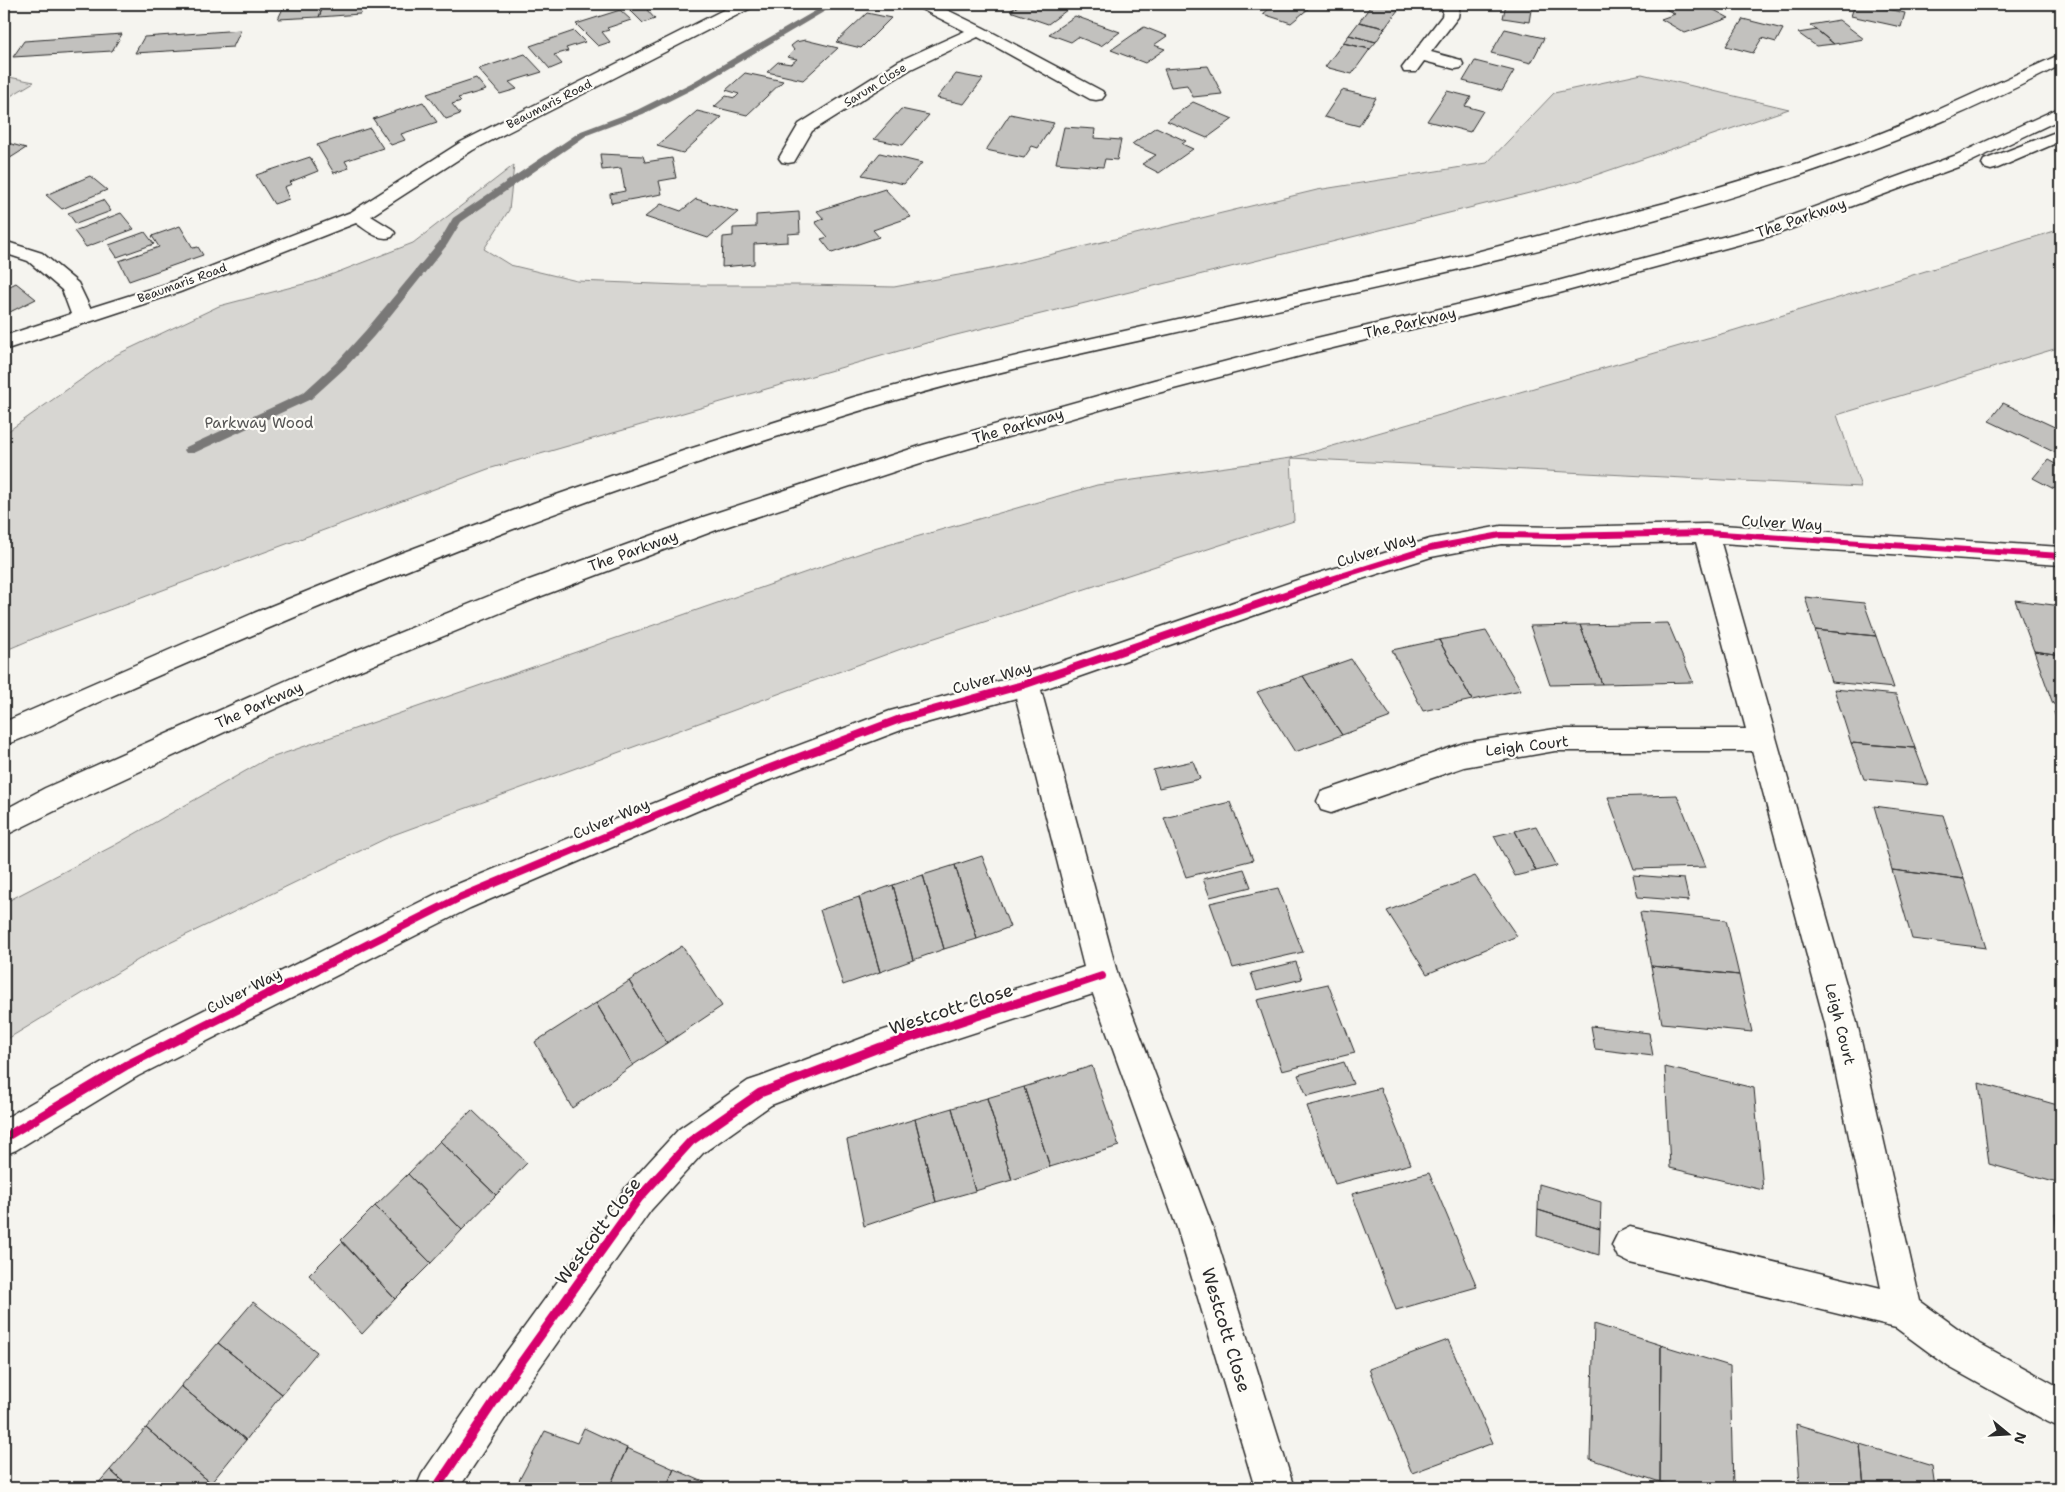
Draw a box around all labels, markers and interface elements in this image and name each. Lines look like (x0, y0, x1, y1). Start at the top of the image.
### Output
street label: Sarum Close (841, 59, 909, 111)
street label: Beaumaris Road (503, 75, 595, 132)
street label: The Parkway (1753, 193, 1849, 243)
street label: Beaumaris Road (135, 259, 229, 307)
street label: The Parkway (1362, 303, 1458, 343)
street label: The Parkway (970, 403, 1066, 449)
park label: Parkway Wood (204, 413, 314, 433)
street label: Culver Way (1741, 511, 1823, 535)
street label: The Parkway (585, 526, 681, 576)
street label: Culver Way (1334, 528, 1418, 572)
street label: Culver Way (950, 657, 1034, 699)
street label: The Parkway (212, 677, 306, 733)
street label: Leigh Court (1484, 731, 1570, 761)
street label: Culver Way (570, 794, 652, 844)
street label: Culver Way (203, 964, 285, 1018)
street label: Westcott Close (886, 978, 1016, 1040)
street label: Leigh Court (1820, 981, 1860, 1067)
street label: Westcott Close (550, 1172, 646, 1290)
street label: Westcott Close (1196, 1265, 1256, 1395)
north arrow (1982, 1410, 2032, 1460)
text: N (2010, 1430, 2031, 1446)

